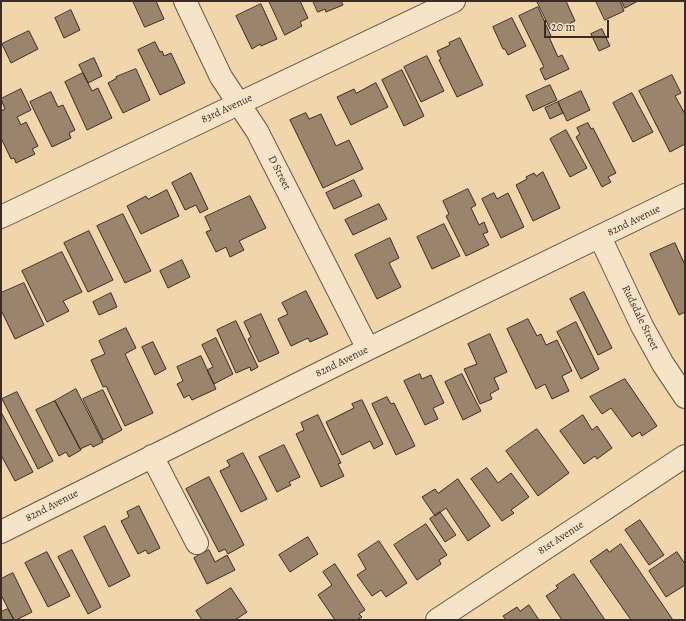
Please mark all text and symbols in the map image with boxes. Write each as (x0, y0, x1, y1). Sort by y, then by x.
scale bar (546, 12, 611, 38)
text: 20 m (551, 19, 575, 35)
street label: 83rd Avenue (199, 91, 255, 127)
street label: D Street (265, 154, 293, 192)
street label: 82nd Avenue (605, 202, 663, 240)
street label: Rudsdale Street (619, 283, 661, 353)
street label: 82nd Avenue (313, 343, 371, 381)
street label: 82nd Avenue (23, 487, 81, 525)
street label: 81st Avenue (536, 518, 586, 558)

